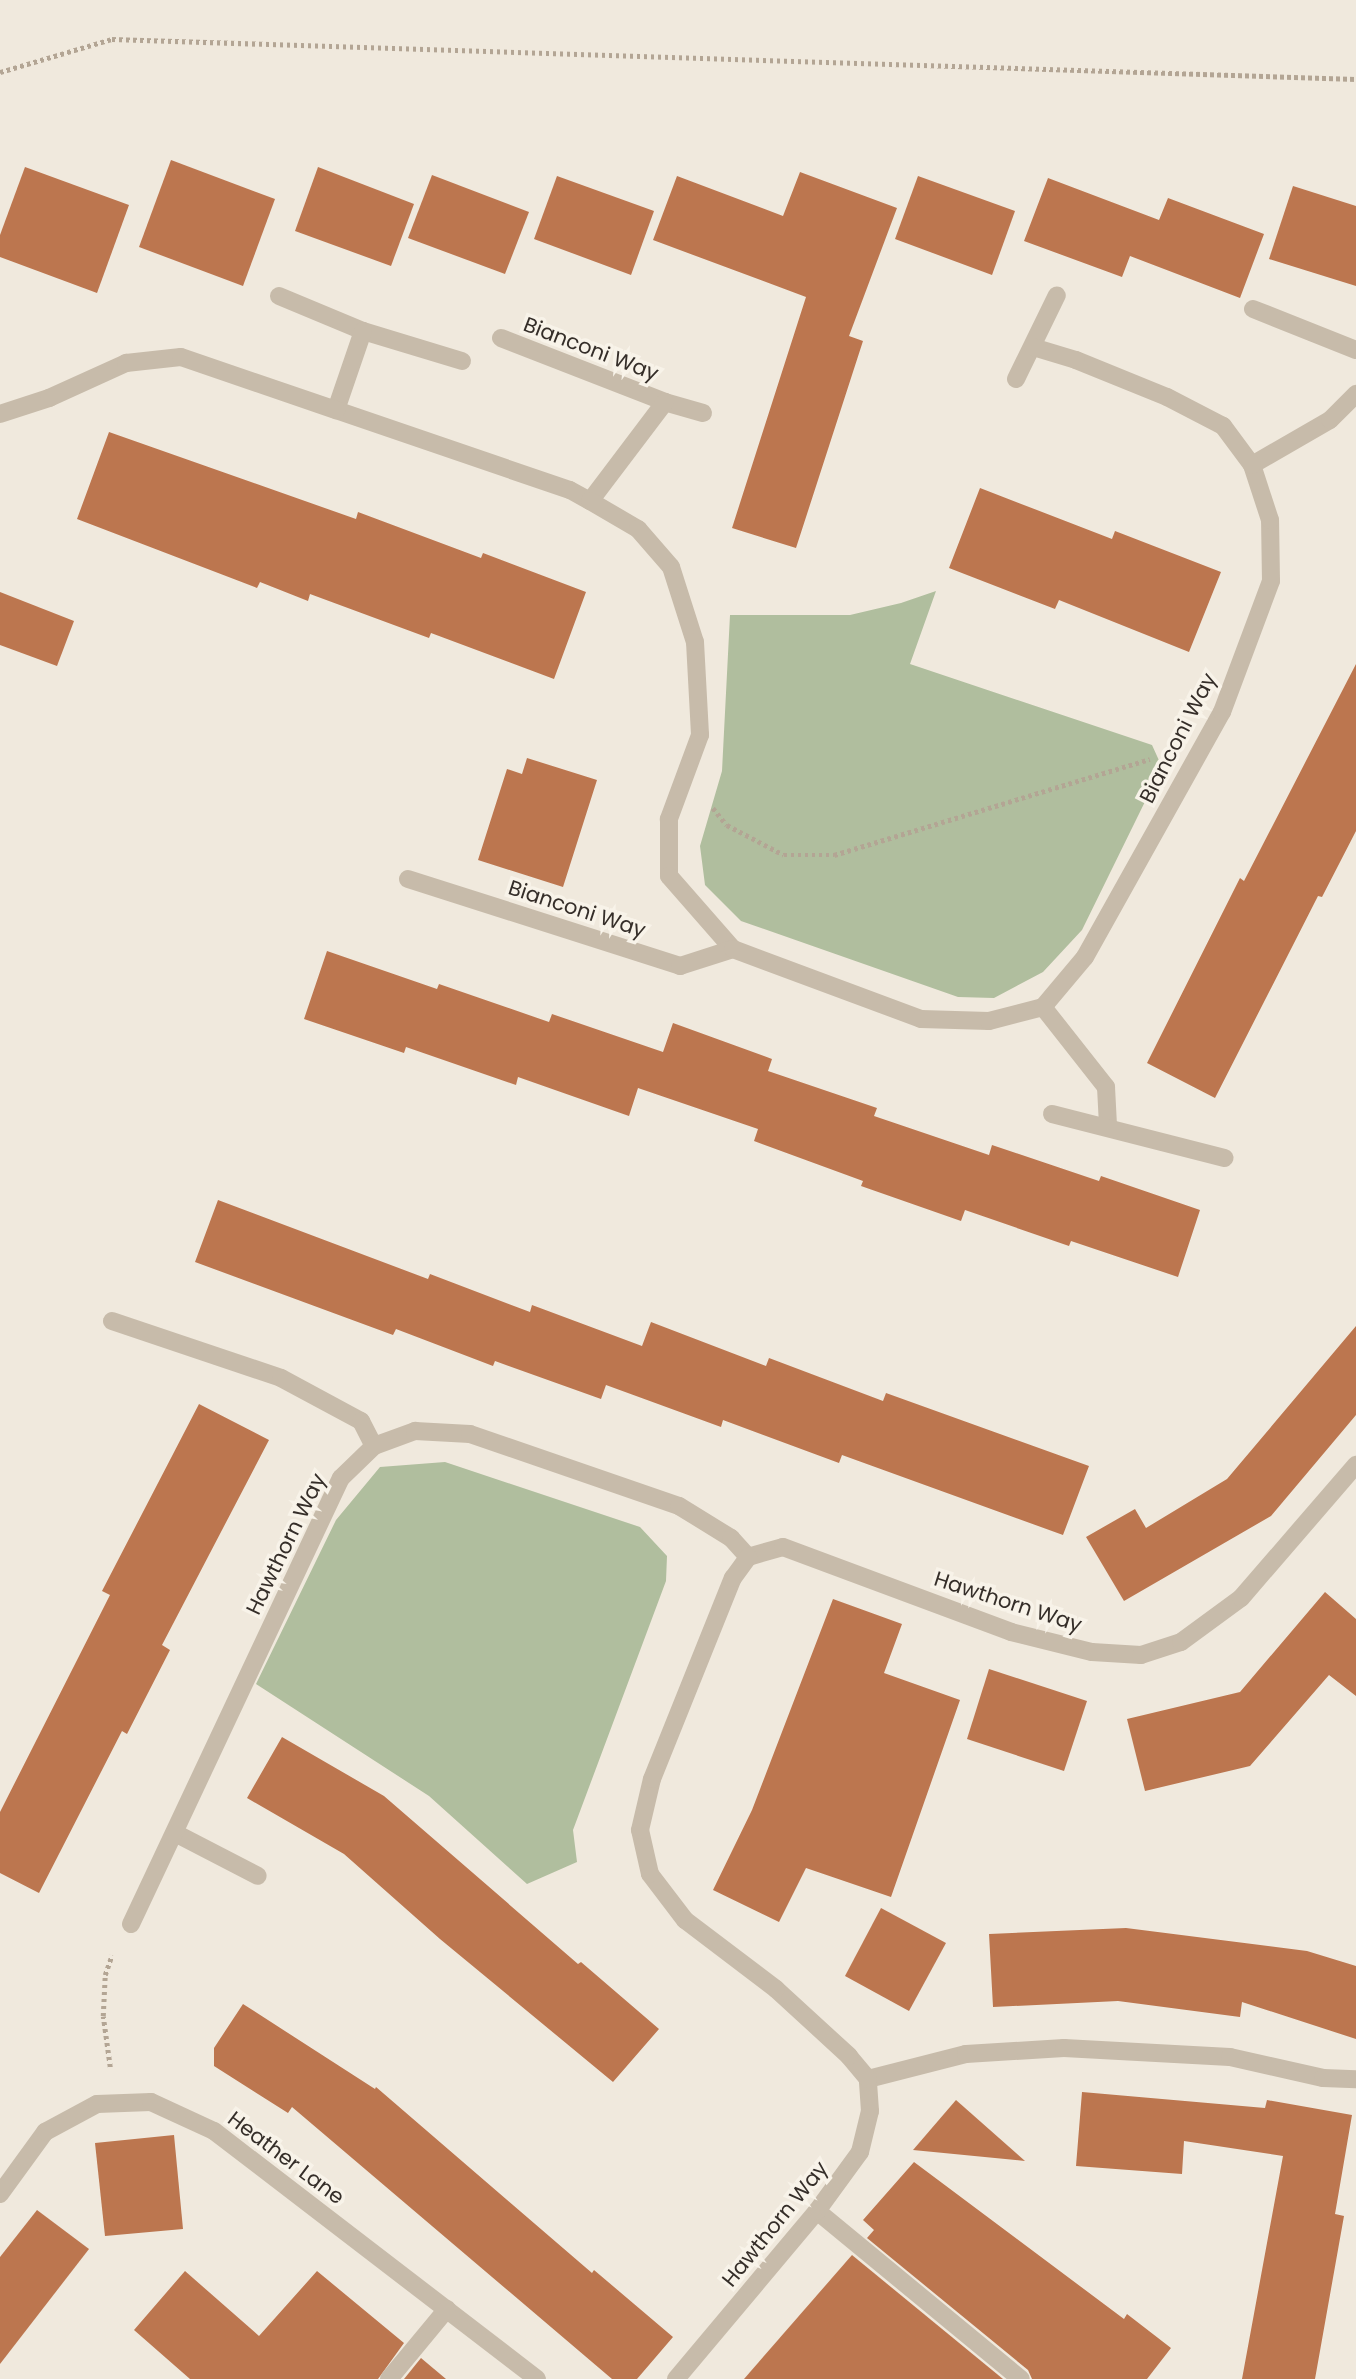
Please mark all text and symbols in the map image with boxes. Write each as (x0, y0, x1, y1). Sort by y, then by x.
street label: Bianconi Way (520, 312, 662, 386)
street label: Bianconi Way (1134, 669, 1222, 807)
street label: Bianconi Way (505, 875, 649, 943)
street label: Hawthorn Way (241, 1469, 331, 1619)
street label: Hawthorn Way (931, 1566, 1085, 1638)
street label: Heather Lane (223, 2106, 349, 2210)
street label: Hawthorn Way (717, 2156, 833, 2292)

